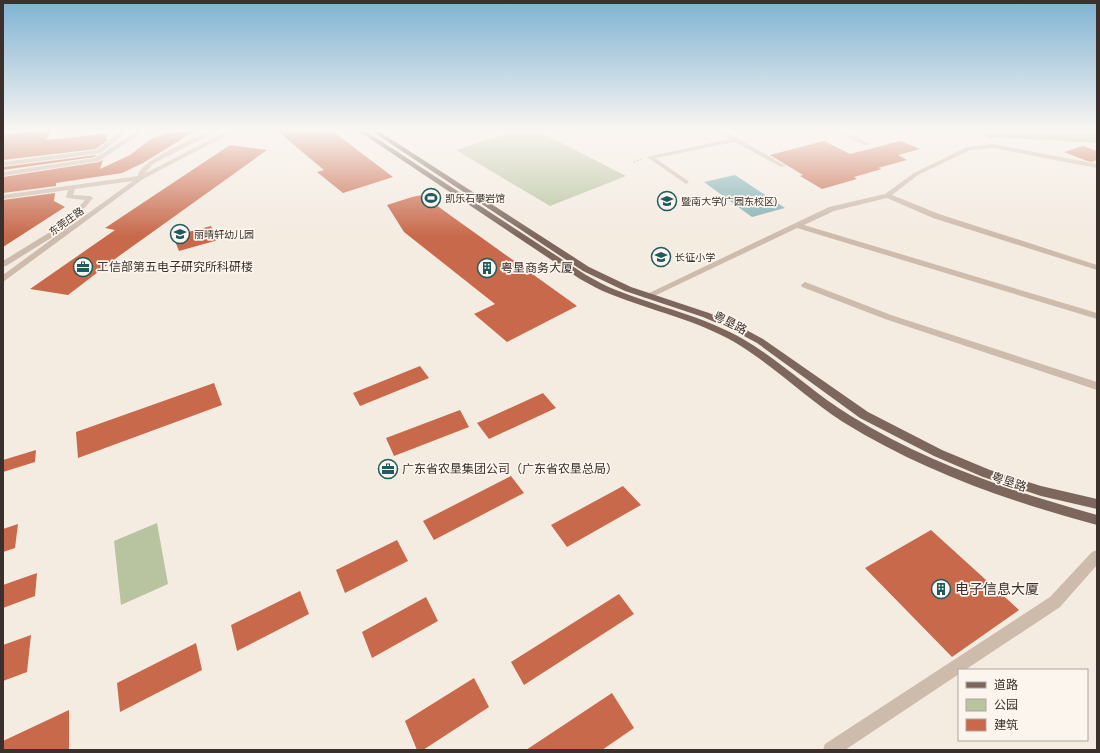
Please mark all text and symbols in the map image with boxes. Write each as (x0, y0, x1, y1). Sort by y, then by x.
sports icon: 凯乐石攀岩馆 (420, 187, 442, 209)
school or university icon: 暨南大学(广园东校区) (656, 190, 678, 212)
place label: 凯乐石攀岩馆 (445, 191, 505, 205)
place label: 暨南大学(广园东校区) (681, 194, 777, 208)
street label: 东莞庄路 (46, 204, 86, 238)
school or university icon: 丽晴轩幼儿园 (169, 223, 191, 245)
place label: 丽晴轩幼儿园 (194, 227, 254, 241)
school or university icon: 长征小学 (650, 246, 672, 268)
place label: 长征小学 (675, 250, 715, 264)
office icon: 工信部第五电子研究所科研楼 (72, 256, 94, 278)
building icon: 粤垦商务大厦 (476, 257, 498, 279)
place label: 工信部第五电子研究所科研楼 (97, 258, 253, 275)
place label: 粤垦商务大厦 (501, 259, 573, 276)
street label: 粤垦路 (710, 307, 750, 338)
office icon: 广东省农垦集团公司（广东省农垦总局） (377, 458, 399, 480)
place label: 广东省农垦集团公司（广东省农垦总局） (402, 460, 618, 477)
street label: 粤垦路 (989, 468, 1029, 495)
building icon: 电子信息大厦 (930, 578, 952, 600)
place label: 电子信息大厦 (955, 579, 1039, 598)
legend (958, 669, 1088, 741)
text: 道路 (994, 676, 1018, 693)
text: 公园 (994, 696, 1018, 713)
text: 建筑 (994, 716, 1018, 733)

